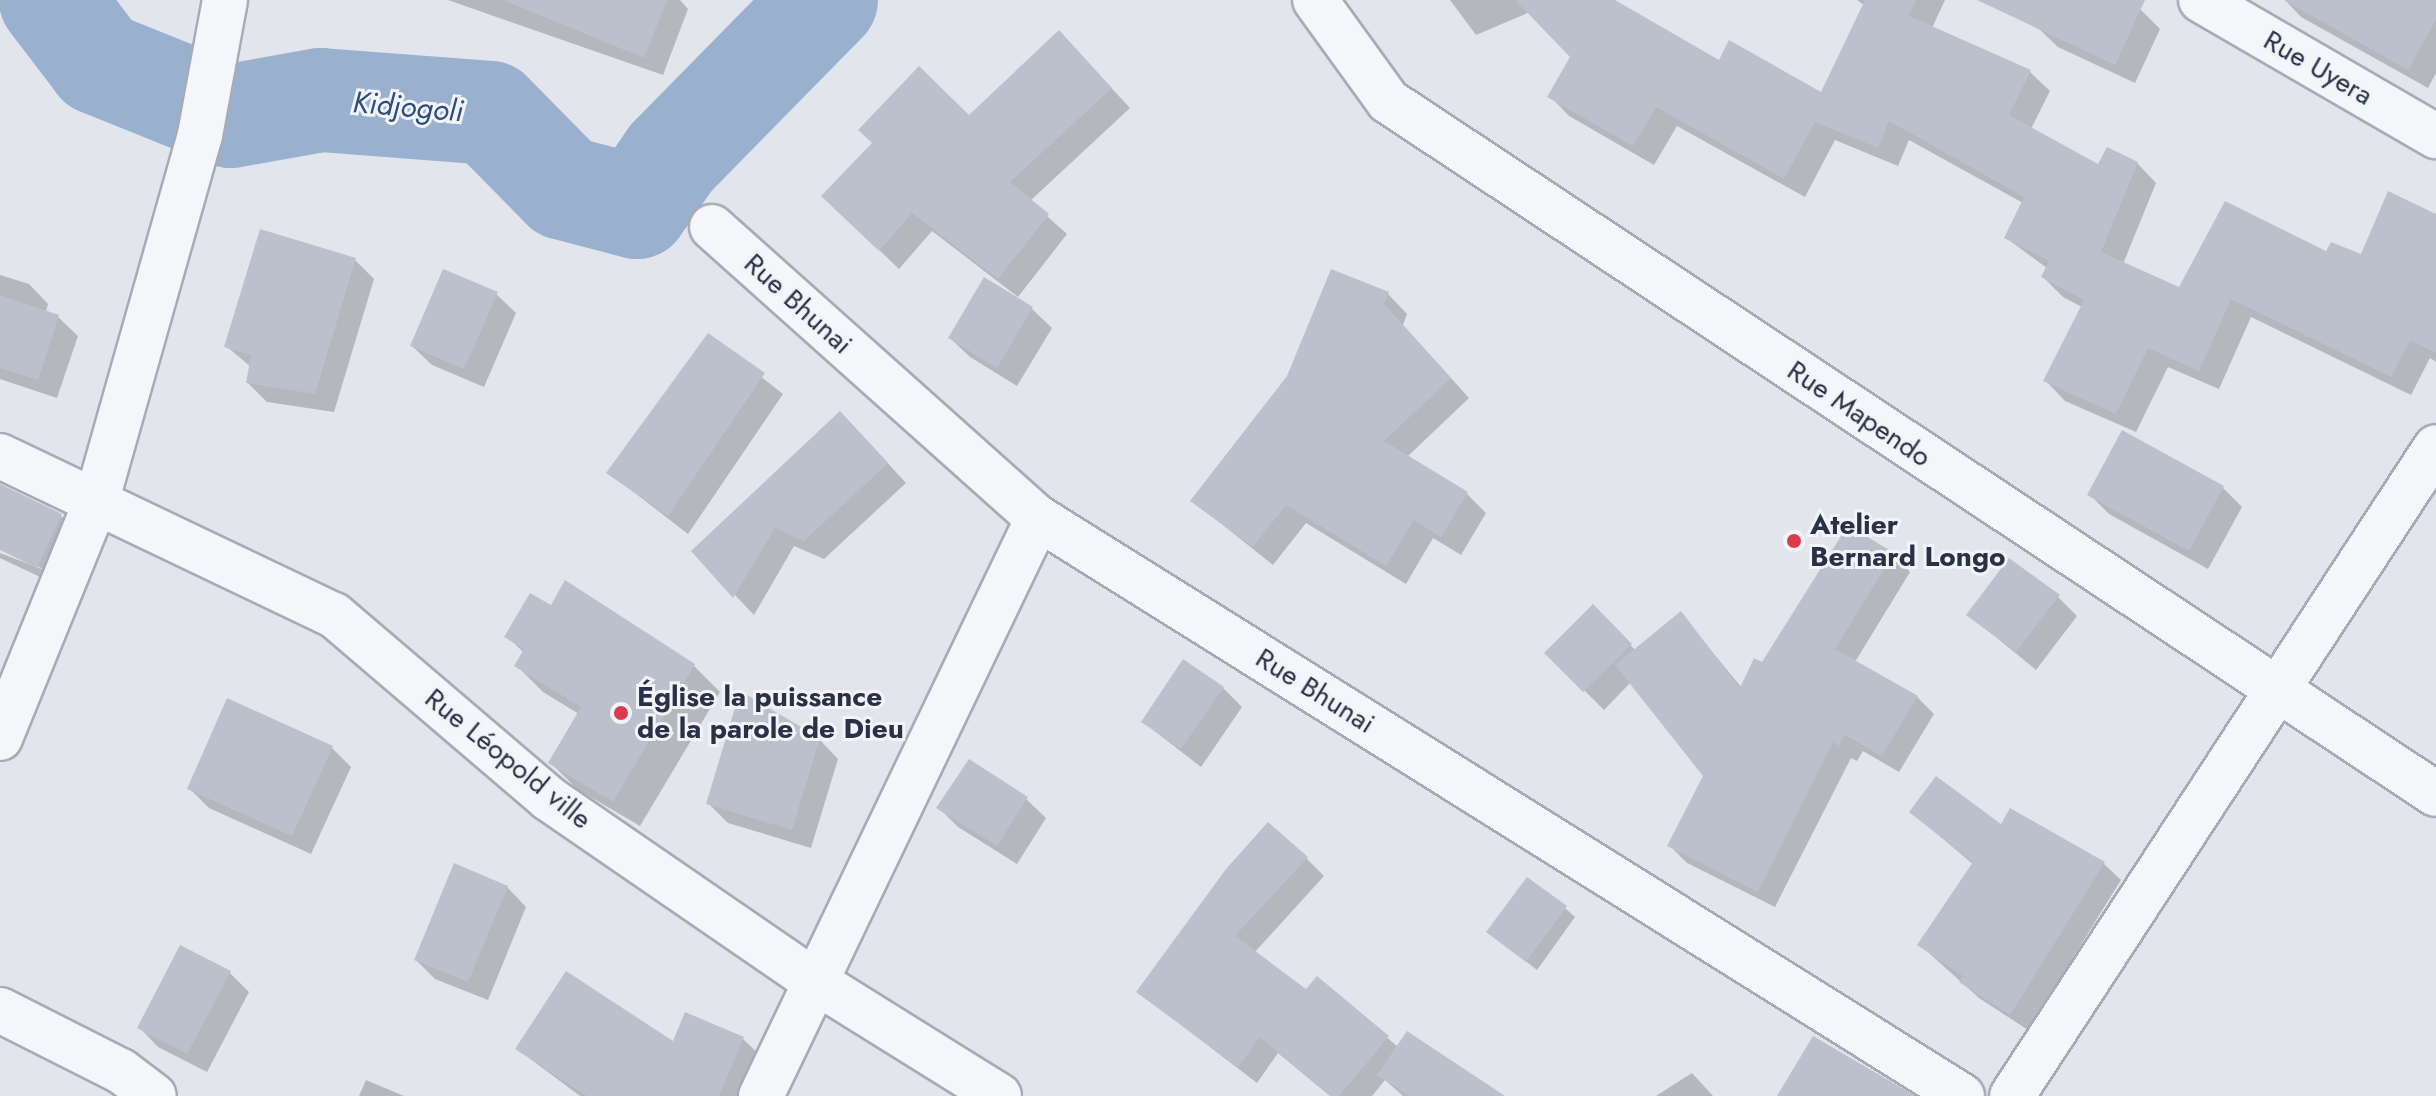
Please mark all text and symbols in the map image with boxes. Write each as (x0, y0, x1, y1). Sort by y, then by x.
street label: Rue Uyera (2258, 23, 2378, 113)
water label: Kidjogoli (351, 84, 465, 130)
street label: Rue Bhunai (737, 247, 859, 361)
street label: Rue Mapendo (1781, 354, 1937, 474)
place label: Atelier Bernard Longo (1810, 508, 2006, 574)
marker: Atelier Bernard Longo (1785, 532, 1803, 550)
street label: Rue Bhunai (1249, 641, 1381, 741)
place label: Église la puissance de la parole de Dieu (637, 680, 904, 746)
street label: Rue Léopold ville (418, 682, 598, 836)
marker: Église la puissance de la parole de Dieu (612, 704, 630, 722)

